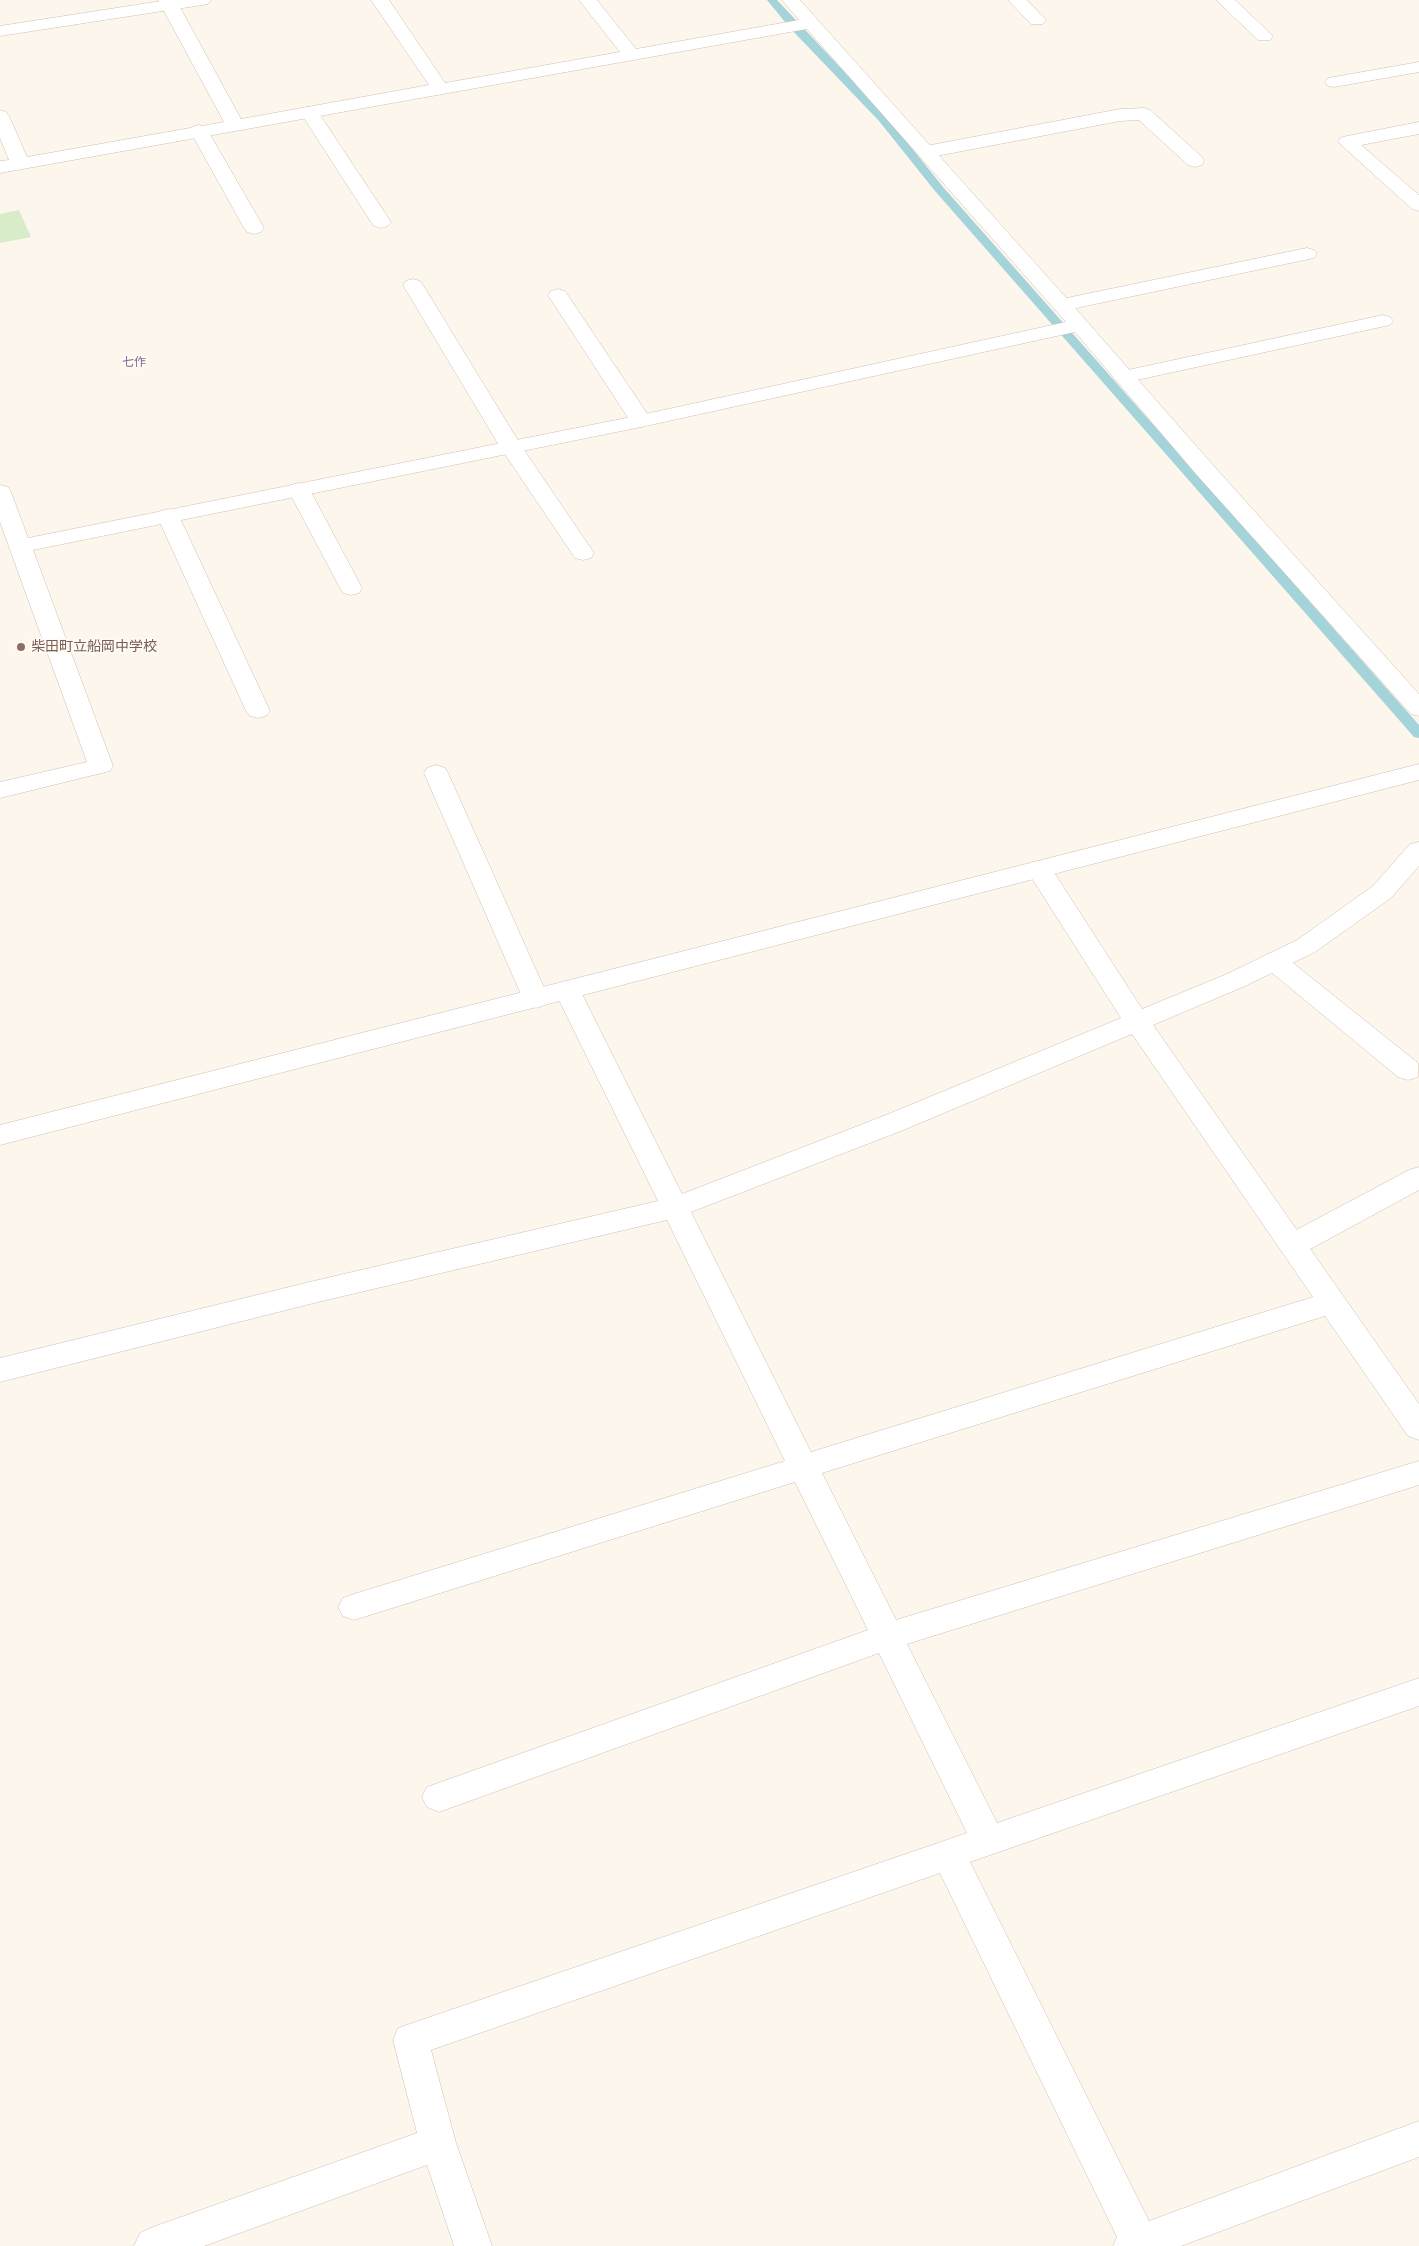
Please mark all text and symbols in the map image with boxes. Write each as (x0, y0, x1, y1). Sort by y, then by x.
district label: 七作 (122, 355, 146, 369)
place label: 柴田町立船岡中学校 (31, 639, 157, 655)
marker: 柴田町立船岡中学校 (15, 641, 27, 653)

